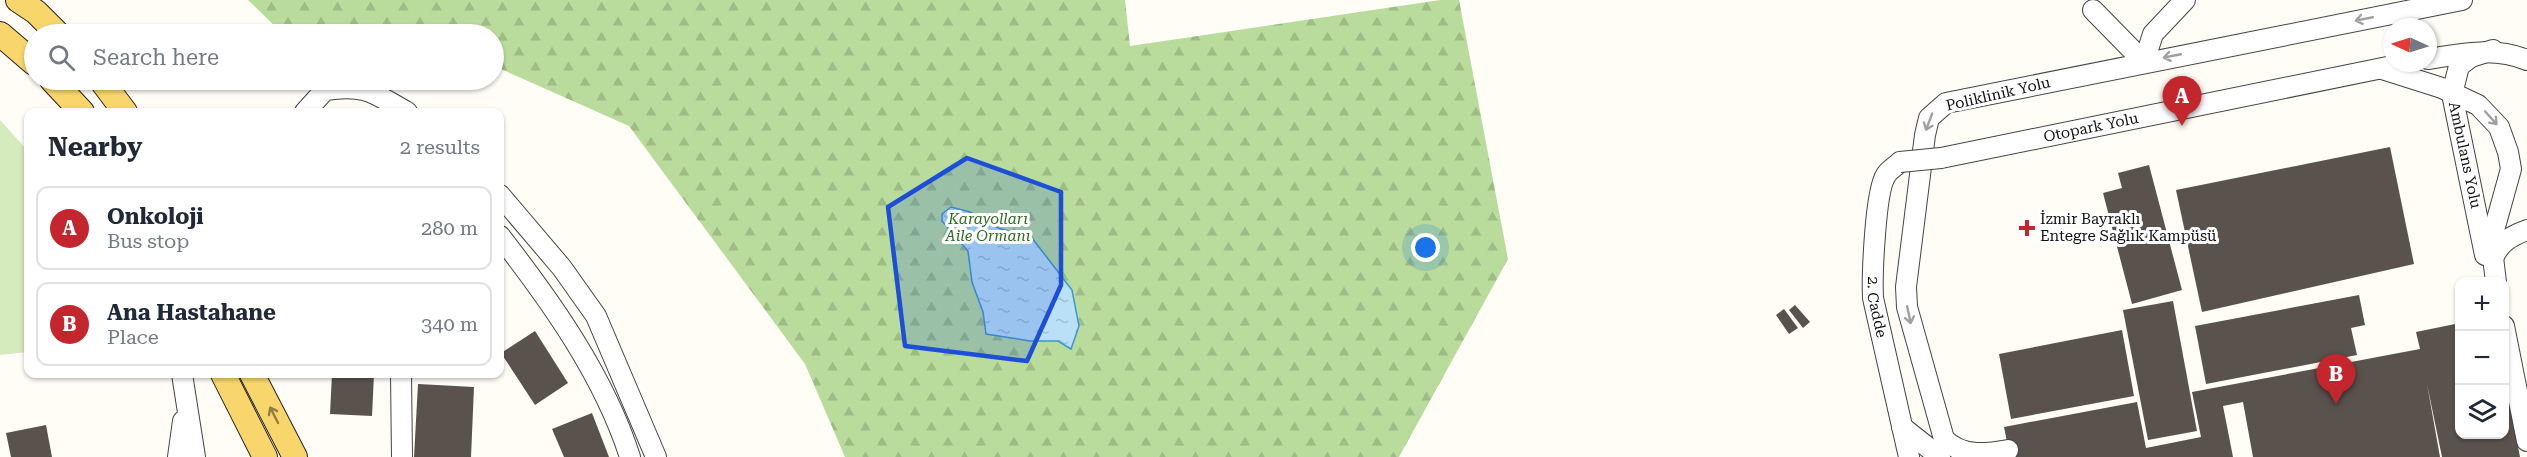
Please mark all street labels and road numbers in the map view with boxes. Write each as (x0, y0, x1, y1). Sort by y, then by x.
street label: Poliklinik Yolu (1944, 73, 2053, 115)
street label: Ambulans Yolu (2445, 100, 2485, 211)
street label: Otopark Yolu (2042, 109, 2141, 146)
street label: 2. Cadde (1864, 276, 1891, 340)

